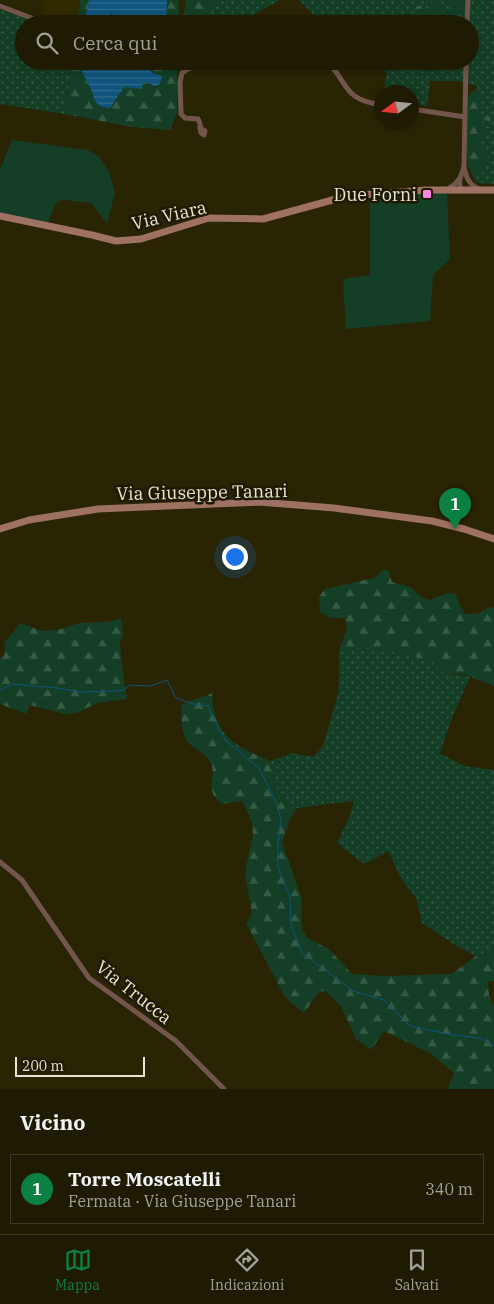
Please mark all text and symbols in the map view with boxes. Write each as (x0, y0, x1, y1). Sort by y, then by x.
search box (15, 15, 479, 70)
icon: search (33, 29, 61, 57)
text: Cerca qui (73, 31, 157, 55)
north arrow (374, 85, 419, 130)
place label: Due Forni (333, 183, 417, 206)
marker: Due Forni (421, 188, 433, 200)
street label: Via Viara (129, 195, 209, 235)
street label: Via Giuseppe Tanari (116, 479, 288, 505)
pin: 1 (439, 488, 471, 529)
your location (222, 544, 248, 570)
street label: Via Trucca (91, 955, 177, 1029)
scale bar (15, 1054, 145, 1077)
text: 200 m (22, 1057, 64, 1075)
text: Vicino (20, 1108, 86, 1136)
text: Torre Moscatelli (68, 1167, 221, 1191)
text: 1 (32, 1179, 42, 1199)
text: 340 m (425, 1179, 473, 1199)
text: Fermata · Via Giuseppe Tanari (68, 1191, 296, 1211)
tab: Mappa (55, 1246, 100, 1294)
tab: Indicazioni (210, 1246, 284, 1294)
tab: Salvati (395, 1246, 439, 1294)

